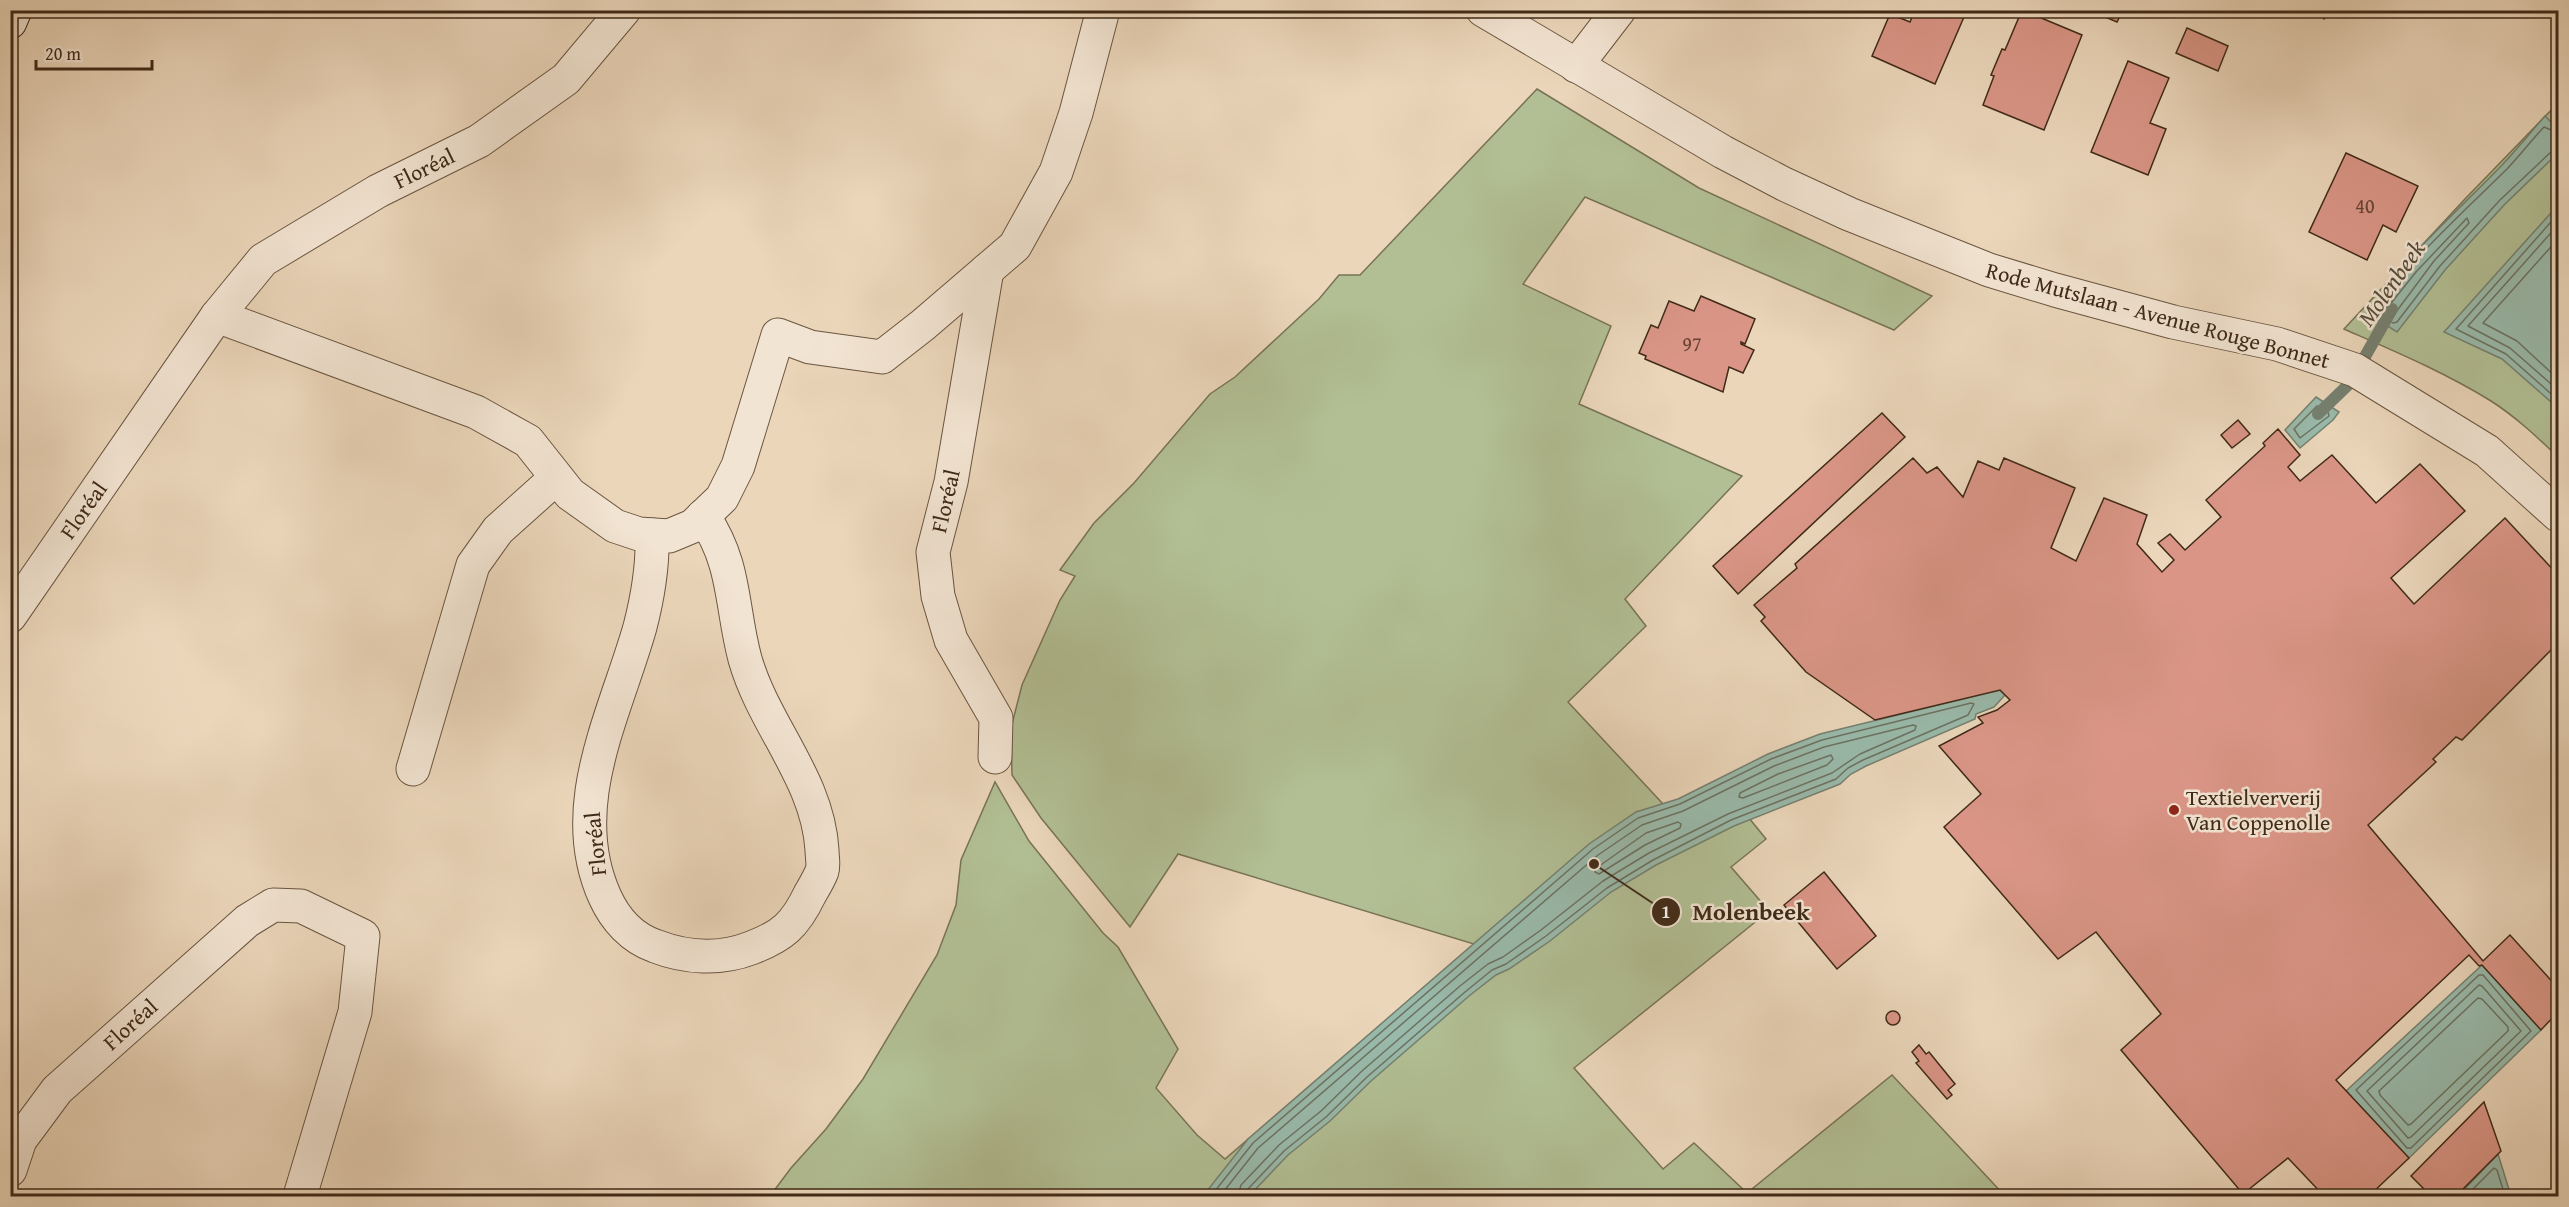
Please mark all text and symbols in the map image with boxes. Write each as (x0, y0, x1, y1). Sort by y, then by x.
scale bar (36, 33, 152, 71)
text: 20 m (45, 40, 81, 67)
street label: Floréal (388, 140, 460, 196)
house number: 40 (2355, 191, 2375, 220)
water label: Molenbeek (2349, 233, 2433, 333)
street label: Rode Mutslaan - Avenue Rouge Bonnet (1983, 254, 2334, 376)
house number: 97 (1682, 329, 1702, 358)
street label: Floréal (922, 466, 968, 536)
street label: Floréal (52, 475, 114, 545)
place label: Textielververij Van Coppenolle (2186, 781, 2330, 838)
marker: Textielververij Van Coppenolle (2167, 803, 2181, 817)
street label: Floréal (576, 810, 614, 878)
callout: Molenbeek (1651, 891, 1822, 933)
text: Molenbeek (1692, 894, 1810, 929)
text: 1 (1661, 898, 1671, 925)
street label: Floréal (95, 991, 165, 1057)

